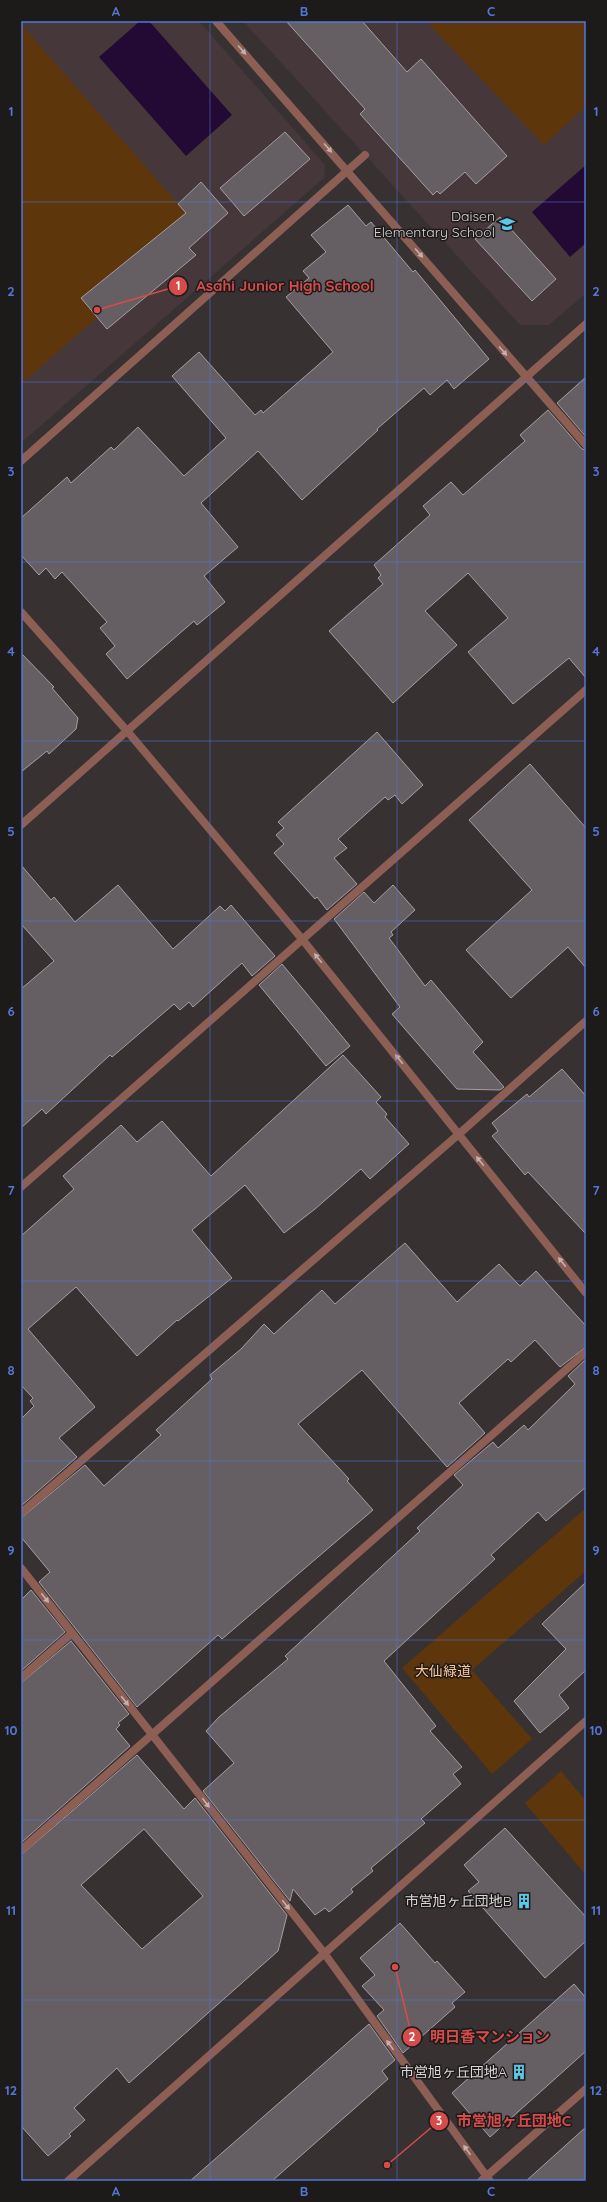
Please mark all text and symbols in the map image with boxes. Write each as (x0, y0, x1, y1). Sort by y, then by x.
text: A (112, 3, 121, 19)
text: B (300, 3, 308, 19)
text: C (487, 3, 495, 19)
one-way arrow (237, 45, 247, 55)
text: 1 (8, 103, 14, 119)
text: 1 (593, 103, 599, 119)
one-way arrow (323, 143, 332, 152)
place label: Daisen Elementary School (374, 207, 495, 241)
school or university icon: Daisen Elementary School (498, 215, 516, 233)
one-way arrow (414, 247, 423, 258)
callout: Asahi Junior High School (168, 272, 382, 299)
text: Asahi Junior High School (196, 276, 374, 295)
text: 1 (176, 278, 180, 293)
text: 2 (7, 283, 15, 299)
text: 2 (592, 283, 600, 299)
one-way arrow (499, 346, 508, 357)
text: 3 (8, 463, 15, 479)
text: 3 (593, 463, 600, 479)
text: 4 (7, 643, 15, 659)
text: 4 (592, 643, 600, 659)
text: 5 (7, 823, 15, 839)
text: 5 (592, 823, 600, 839)
one-way arrow (313, 953, 322, 963)
text: 6 (7, 1003, 15, 1019)
text: 6 (592, 1003, 600, 1019)
one-way arrow (395, 1054, 403, 1065)
one-way arrow (476, 1155, 485, 1166)
text: 7 (7, 1182, 15, 1198)
text: 7 (592, 1182, 600, 1198)
one-way arrow (557, 1257, 566, 1268)
text: 8 (7, 1362, 15, 1378)
text: 8 (592, 1362, 600, 1378)
text: 9 (7, 1542, 15, 1558)
text: 9 (592, 1542, 600, 1558)
one-way arrow (41, 1593, 49, 1604)
park label: 大仙緑道 (415, 1662, 471, 1680)
one-way arrow (121, 1695, 130, 1706)
text: 10 (4, 1722, 18, 1738)
text: 10 (589, 1722, 603, 1738)
one-way arrow (201, 1797, 210, 1808)
place label: 市営旭ヶ丘団地B (405, 1892, 512, 1910)
building icon: 市営旭ヶ丘団地B (515, 1892, 533, 1910)
one-way arrow (281, 1900, 290, 1911)
text: 11 (6, 1902, 16, 1918)
text: 11 (591, 1902, 601, 1918)
callout: 明日香マンション (402, 2023, 558, 2050)
text: 明日香マンション (430, 2027, 550, 2046)
text: 2 (409, 2029, 416, 2044)
one-way arrow (386, 2039, 394, 2050)
place label: 市営旭ヶ丘団地A (400, 2063, 507, 2081)
building icon: 市営旭ヶ丘団地A (510, 2063, 528, 2081)
text: 12 (5, 2082, 17, 2098)
text: 12 (590, 2082, 602, 2098)
callout: 市営旭ヶ丘団地C (429, 2108, 579, 2135)
text: 市営旭ヶ丘団地C (457, 2111, 572, 2130)
text: 3 (436, 2113, 442, 2128)
one-way arrow (462, 2144, 471, 2155)
text: A (112, 2183, 121, 2199)
text: B (300, 2183, 308, 2199)
text: C (487, 2183, 495, 2199)

